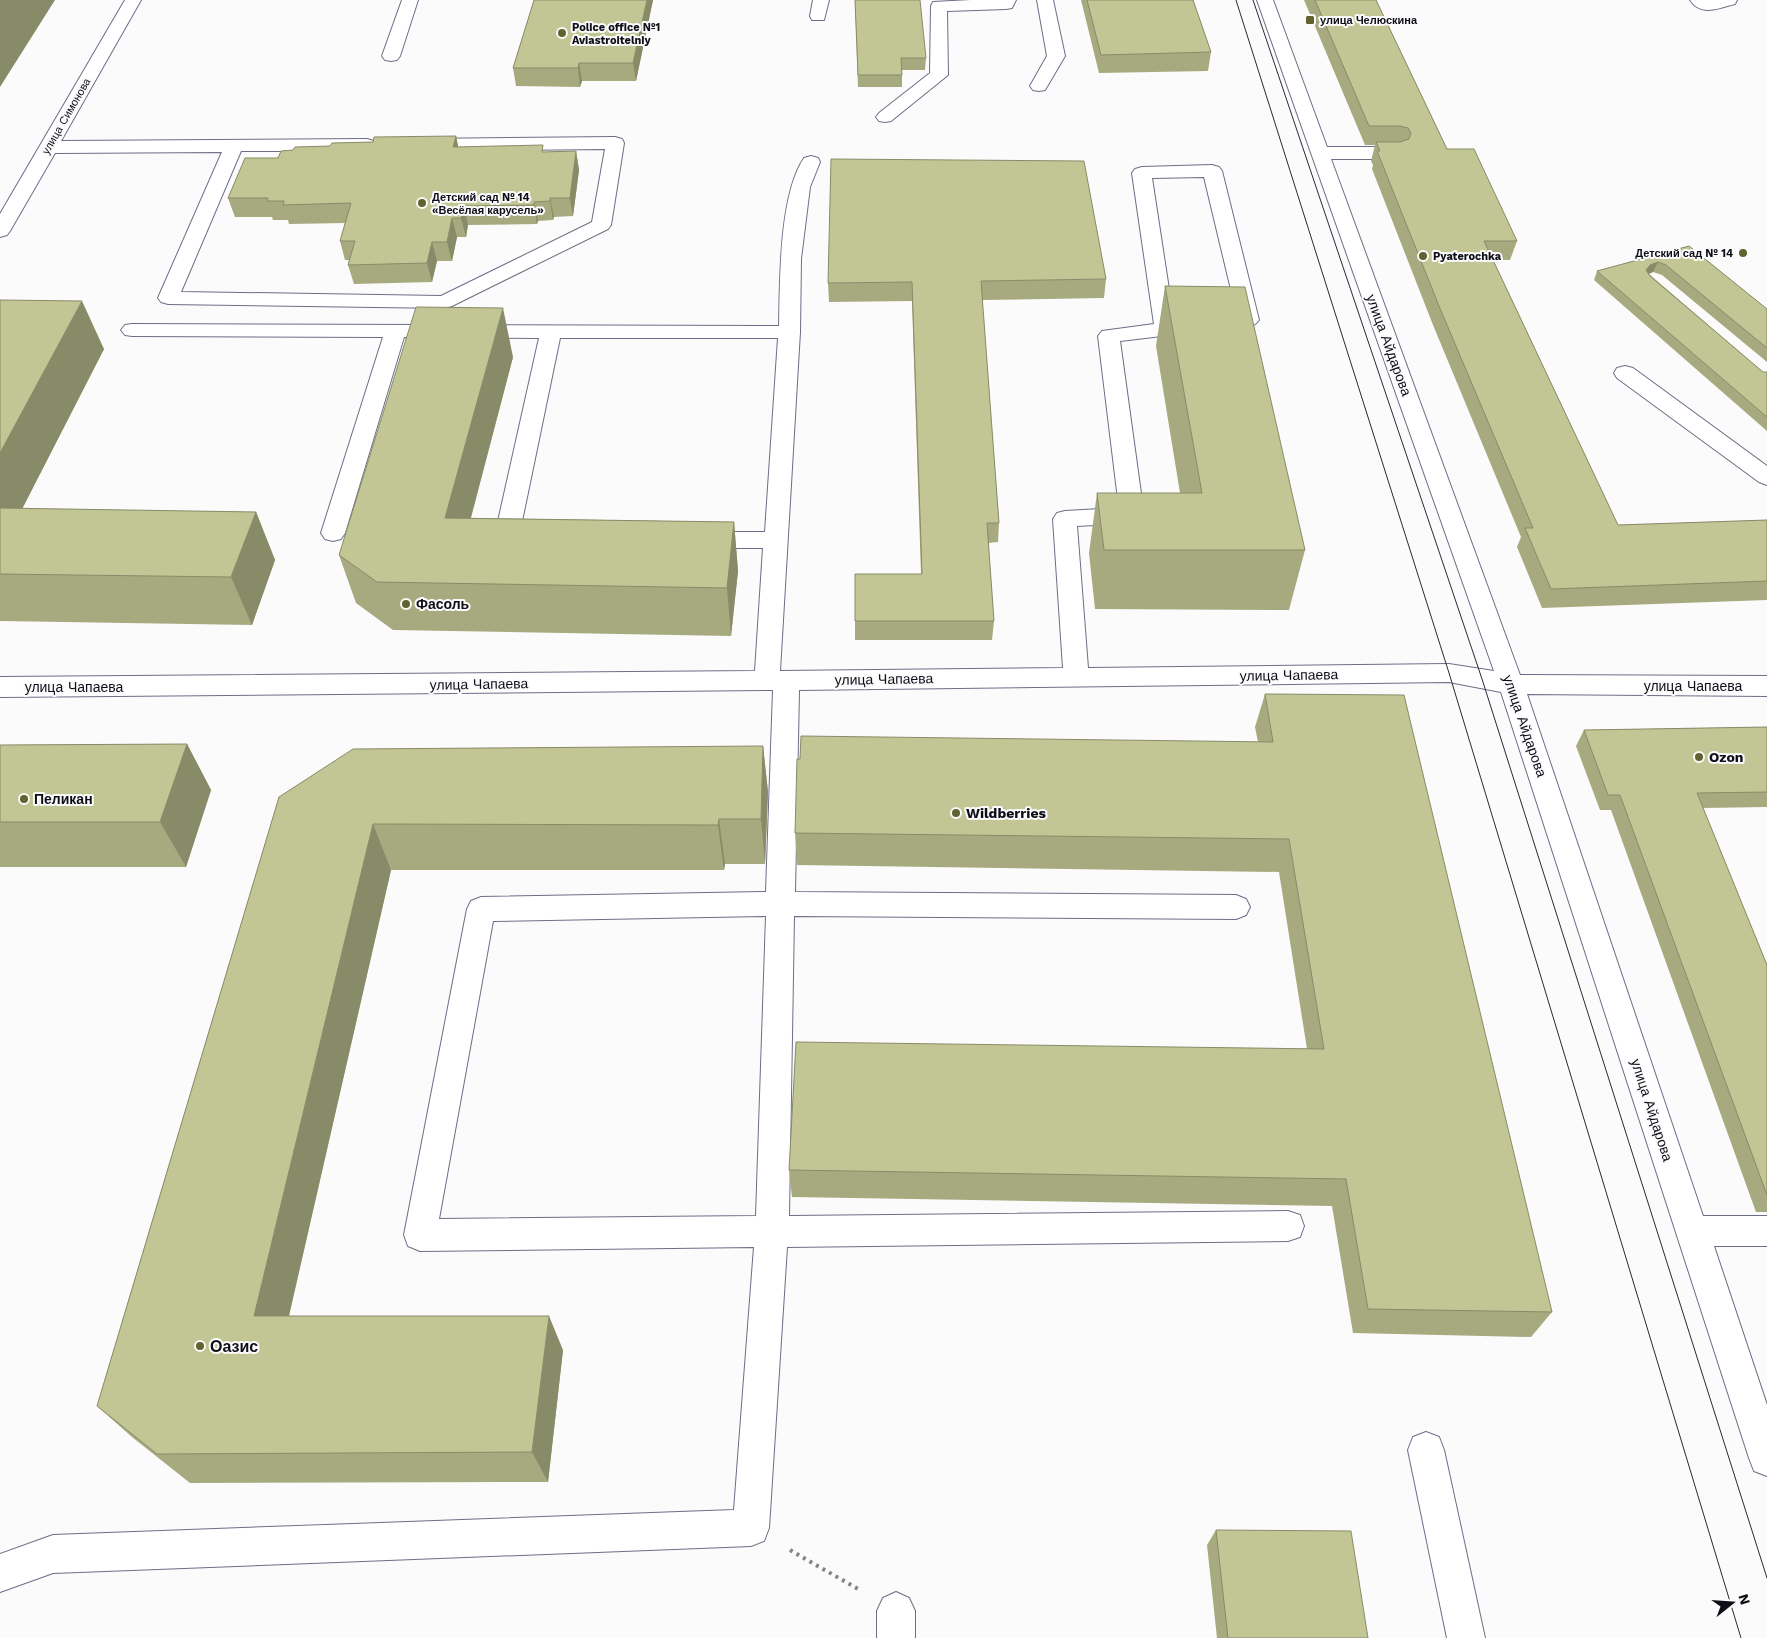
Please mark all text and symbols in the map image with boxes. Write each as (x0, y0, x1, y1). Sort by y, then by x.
marker: улица Челюскина (1304, 14, 1316, 26)
place label: улица Челюскина (1320, 14, 1418, 27)
place label: Police office №1 Aviastroitelniy (572, 21, 660, 47)
marker: Police office №1 Aviastroitelniy (556, 27, 568, 39)
street label: улица Симонова (39, 75, 94, 157)
place label: Детский сад № 14 «Весёлая карусель» (432, 191, 544, 217)
marker: Детский сад № 14 «Весёлая карусель» (416, 197, 428, 209)
place label: Детский сад № 14 (1635, 247, 1733, 260)
marker: Детский сад № 14 (1737, 247, 1749, 259)
marker: Pyaterochka (1417, 250, 1429, 262)
place label: Pyaterochka (1433, 250, 1502, 263)
street label: улица Айдарова (1363, 292, 1415, 398)
place label: Фасоль (416, 596, 470, 612)
marker: Фасоль (400, 598, 412, 610)
street label: улица Чапаева (1240, 666, 1339, 684)
street label: улица Чапаева (835, 670, 934, 688)
street label: улица Айдарова (1500, 673, 1550, 779)
street label: улица Чапаева (430, 675, 529, 693)
street label: улица Чапаева (1644, 678, 1743, 694)
street label: улица Чапаева (25, 679, 124, 695)
place label: Ozon (1709, 749, 1744, 765)
marker: Ozon (1693, 751, 1705, 763)
place label: Пеликан (34, 791, 93, 807)
marker: Пеликан (18, 793, 30, 805)
place label: Wildberries (966, 805, 1046, 821)
marker: Wildberries (950, 807, 962, 819)
street label: улица Айдарова (1628, 1057, 1676, 1164)
place label: Оазис (210, 1337, 258, 1356)
marker: Оазис (194, 1340, 206, 1352)
north arrow (1707, 1578, 1757, 1628)
text: N (1735, 1592, 1754, 1606)

